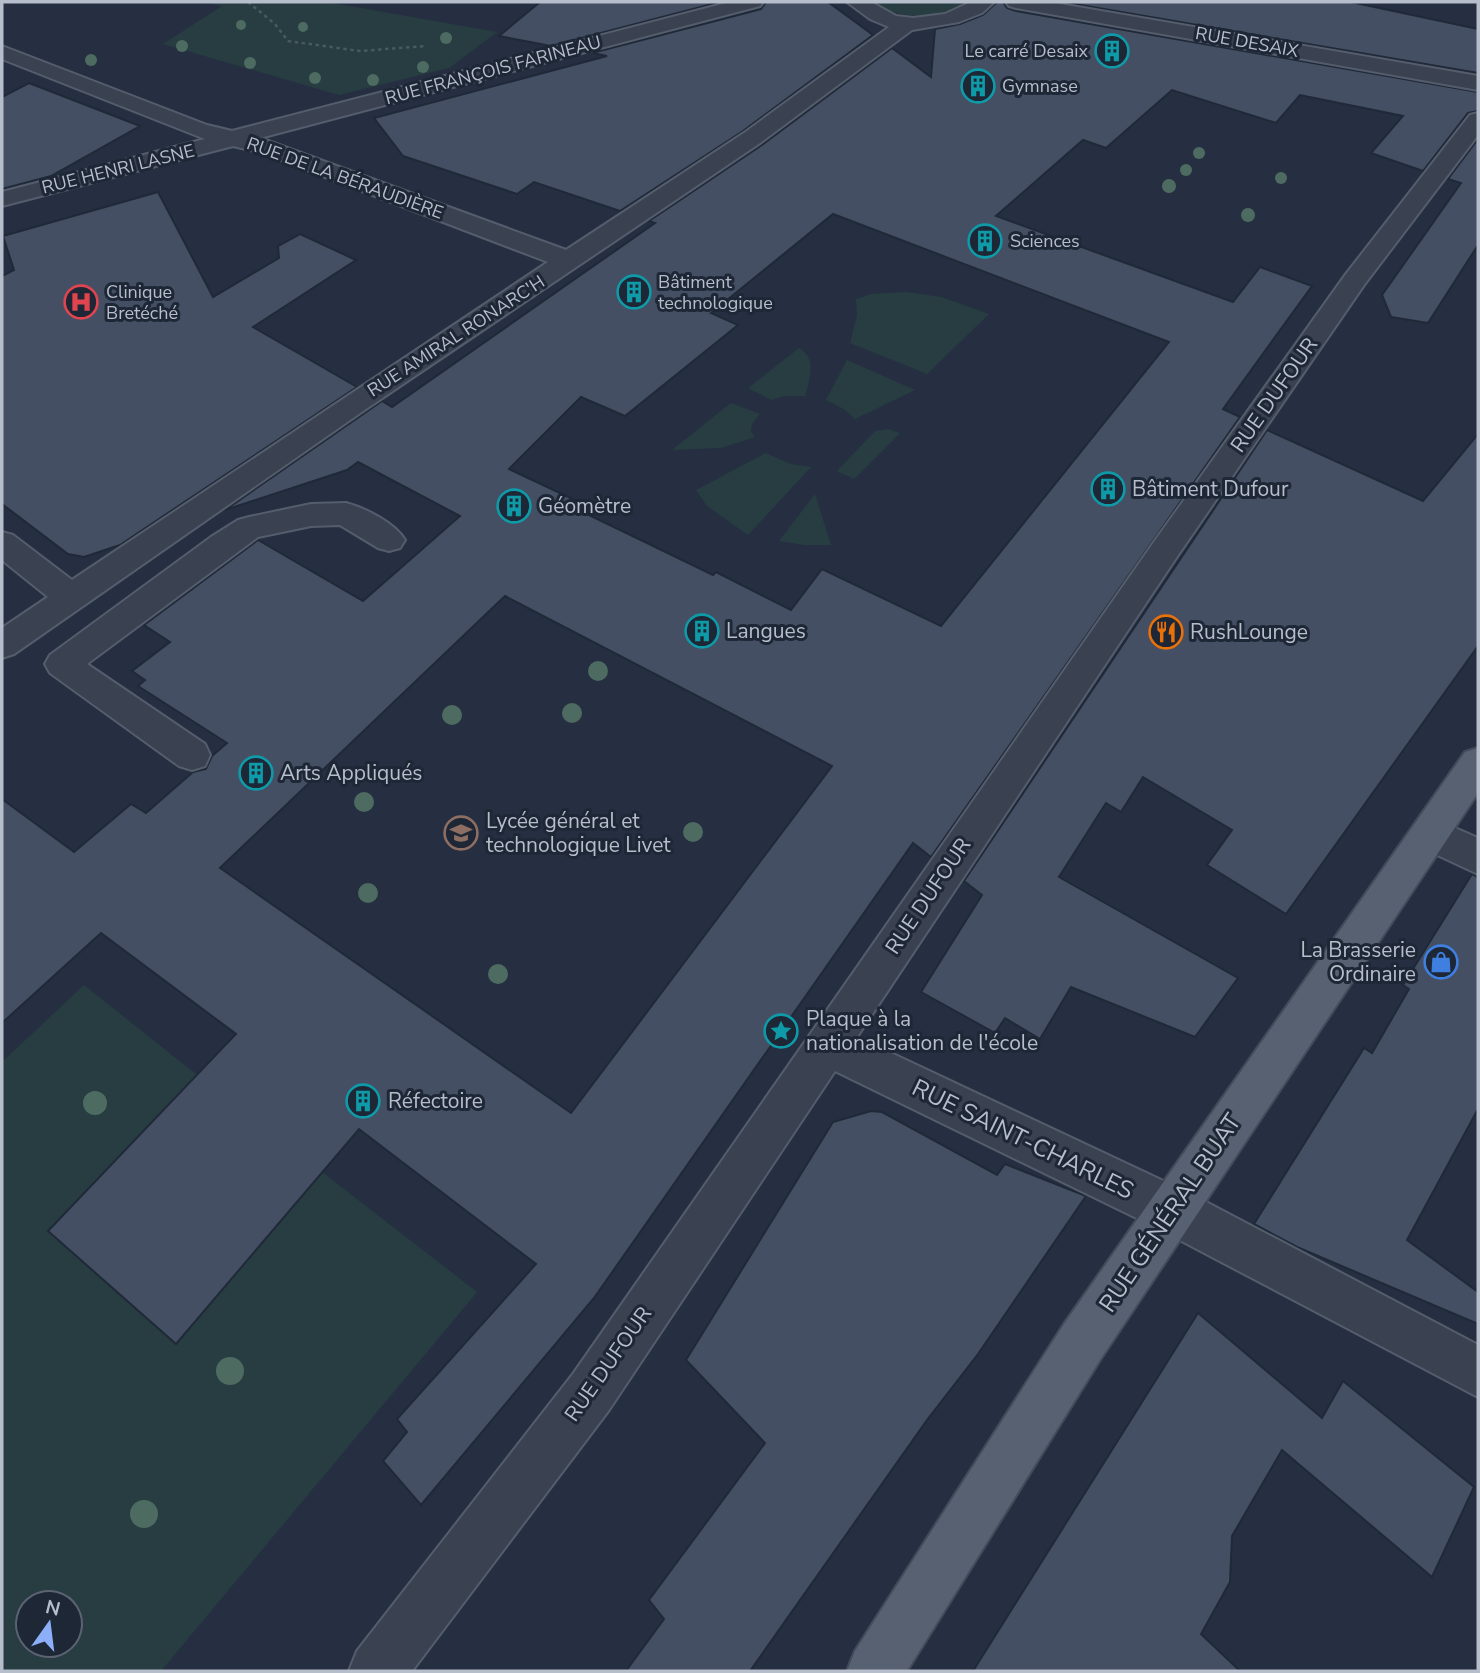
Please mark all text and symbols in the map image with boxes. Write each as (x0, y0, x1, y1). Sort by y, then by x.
street label: RUE DESAIX (1194, 21, 1301, 63)
street label: RUE FRANÇOIS FARINEAU (382, 30, 604, 110)
building icon: Le carré Desaix (1093, 32, 1131, 70)
place label: Le carré Desaix (965, 39, 1089, 63)
building icon: Gymnase (959, 67, 997, 105)
place label: Gymnase (1002, 74, 1078, 98)
street label: RUE DE LA BÉRAUDIÈRE (243, 131, 447, 225)
street label: RUE HENRI LASNE (39, 138, 197, 200)
building icon: Sciences (966, 222, 1004, 260)
place label: Sciences (1010, 229, 1080, 253)
street label: RUE AMIRAL RONARC'H (363, 270, 549, 402)
place label: Bâtiment technologique (658, 270, 773, 315)
building icon: Bâtiment technologique (615, 273, 653, 311)
place label: Clinique Bretéché (106, 280, 178, 325)
hospital icon: Clinique Bretéché (62, 283, 100, 321)
street label: RUE DUFOUR (1224, 332, 1324, 458)
building icon: Bâtiment Dufour (1089, 470, 1127, 508)
place label: Bâtiment Dufour (1132, 475, 1289, 503)
building icon: Géomètre (495, 487, 533, 525)
place label: Géomètre (538, 492, 631, 520)
building icon: Langues (683, 612, 721, 650)
restaurant icon: RushLounge (1147, 613, 1185, 651)
place label: Langues (726, 617, 806, 645)
place label: RushLounge (1190, 618, 1308, 646)
building icon: Arts Appliqués (237, 754, 275, 792)
place label: Arts Appliqués (280, 759, 422, 787)
place label: Lycée général et technologique Livet (486, 807, 671, 859)
school or university icon: Lycée général et technologique Livet (442, 814, 480, 852)
street label: RUE DUFOUR (879, 832, 977, 960)
place label: La Brasserie Ordinaire (1300, 936, 1416, 988)
shop icon: La Brasserie Ordinaire (1422, 943, 1460, 981)
place label: Plaque à la nationalisation de l'école (806, 1005, 1038, 1057)
place icon: Plaque à la nationalisation de l'école (762, 1012, 800, 1050)
street label: RUE SAINT-CHARLES (907, 1071, 1139, 1207)
building icon: Réfectoire (344, 1082, 382, 1120)
place label: Réfectoire (388, 1087, 483, 1115)
street label: RUE GÉNÉRAL BUAT (1092, 1107, 1249, 1319)
street label: RUE DUFOUR (558, 1301, 658, 1427)
north arrow (14, 1589, 84, 1659)
text: N (43, 1594, 63, 1623)

